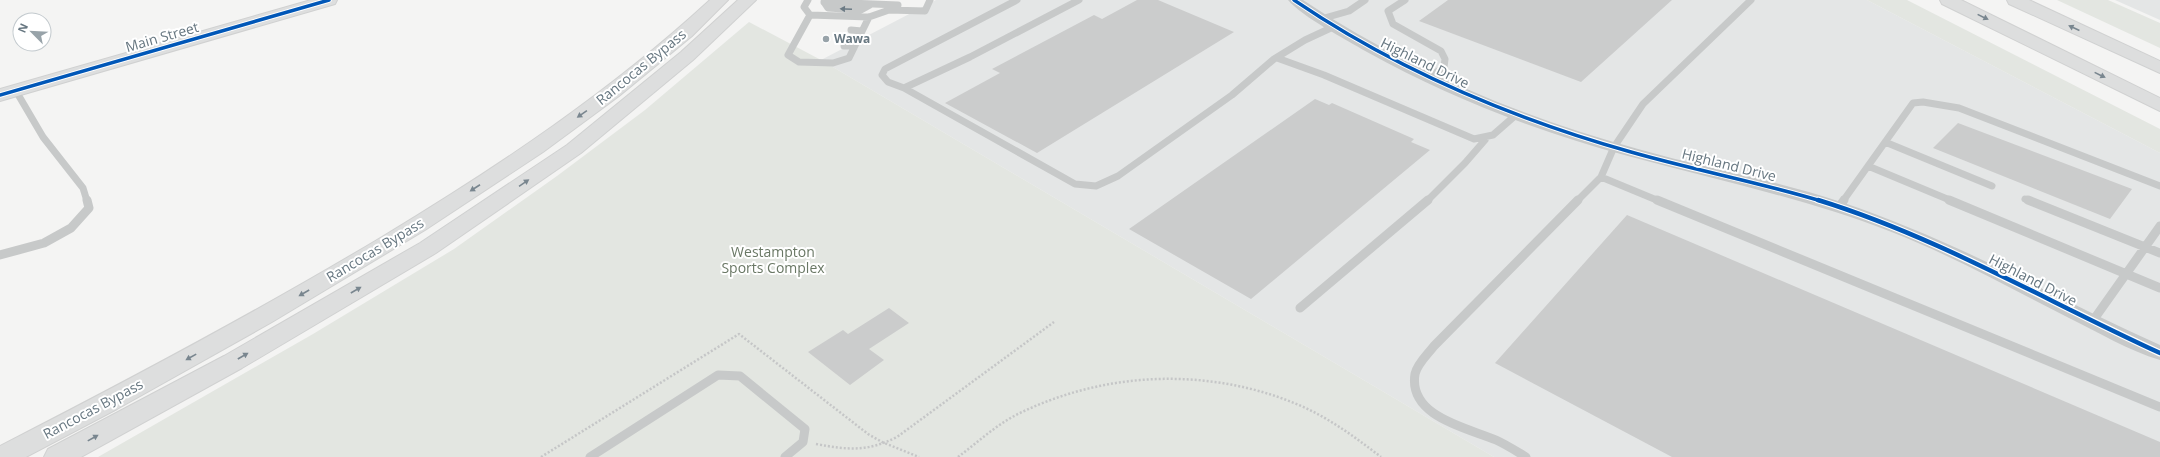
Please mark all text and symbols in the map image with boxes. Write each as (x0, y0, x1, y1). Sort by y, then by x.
one-way arrow (839, 6, 852, 12)
north arrow (12, 12, 52, 52)
one-way arrow (1978, 14, 1989, 20)
street label: Main Street (123, 17, 201, 56)
text: N (14, 21, 31, 35)
street label: Rancocas Bypass (592, 24, 690, 109)
one-way arrow (2068, 25, 2080, 31)
place label: Wawa (834, 30, 870, 47)
street label: Highland Drive (1378, 33, 1473, 92)
marker: Wawa (821, 34, 831, 44)
one-way arrow (2094, 72, 2105, 78)
one-way arrow (576, 110, 587, 118)
street label: Highland Drive (1680, 144, 1778, 185)
one-way arrow (519, 179, 530, 187)
one-way arrow (470, 184, 480, 192)
street label: Rancocas Bypass (322, 213, 427, 286)
park label: Westampton Sports Complex (721, 242, 825, 277)
street label: Highland Drive (1986, 249, 2081, 310)
one-way arrow (350, 287, 362, 294)
one-way arrow (299, 289, 310, 296)
one-way arrow (237, 352, 249, 359)
one-way arrow (186, 354, 197, 360)
street label: Rancocas Bypass (39, 374, 146, 443)
one-way arrow (87, 435, 98, 442)

